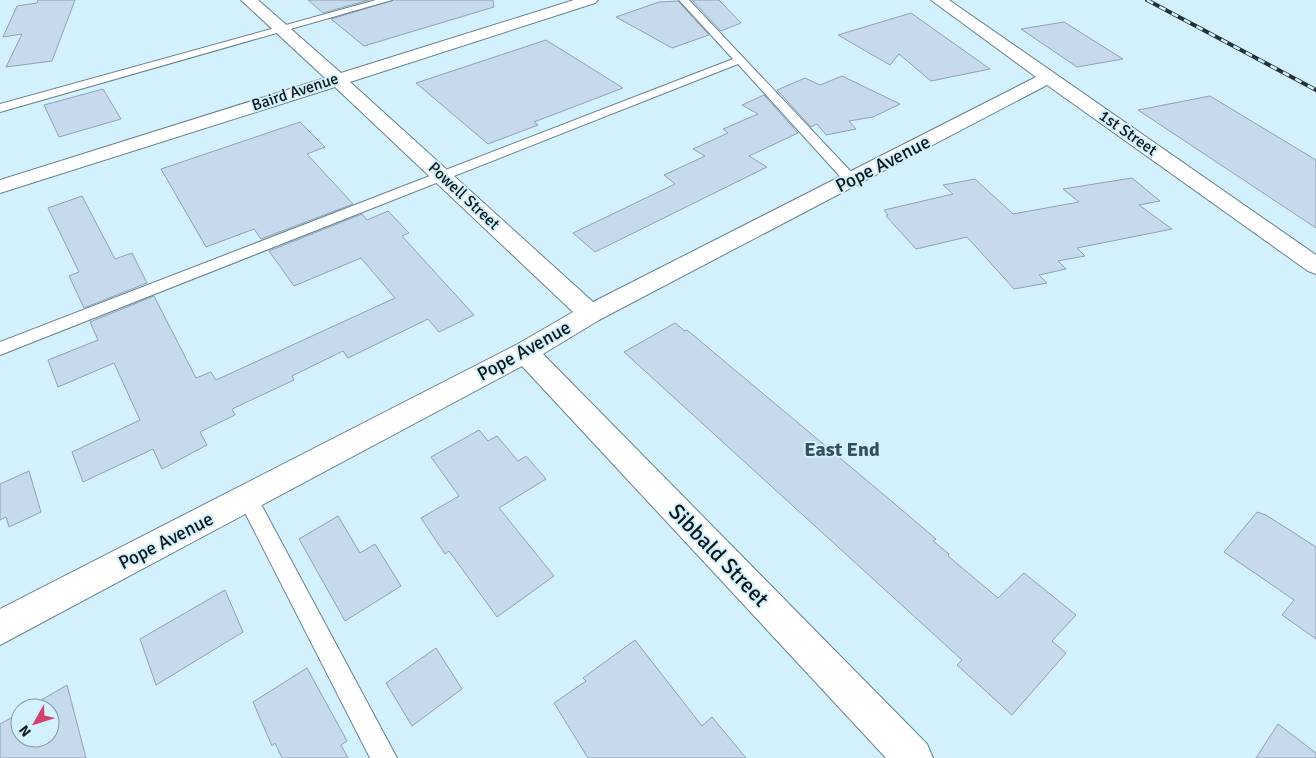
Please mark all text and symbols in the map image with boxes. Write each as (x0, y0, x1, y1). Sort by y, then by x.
street label: Baird Avenue (249, 69, 341, 115)
street label: 1st Street (1095, 106, 1161, 160)
street label: Pope Avenue (832, 130, 934, 198)
street label: Powell Street (424, 158, 504, 234)
street label: Pope Avenue (473, 315, 575, 387)
district label: East End (804, 437, 880, 462)
street label: Sibbald Street (663, 498, 775, 612)
street label: Pope Avenue (115, 507, 217, 575)
north arrow (10, 698, 60, 748)
text: N (16, 722, 35, 740)

